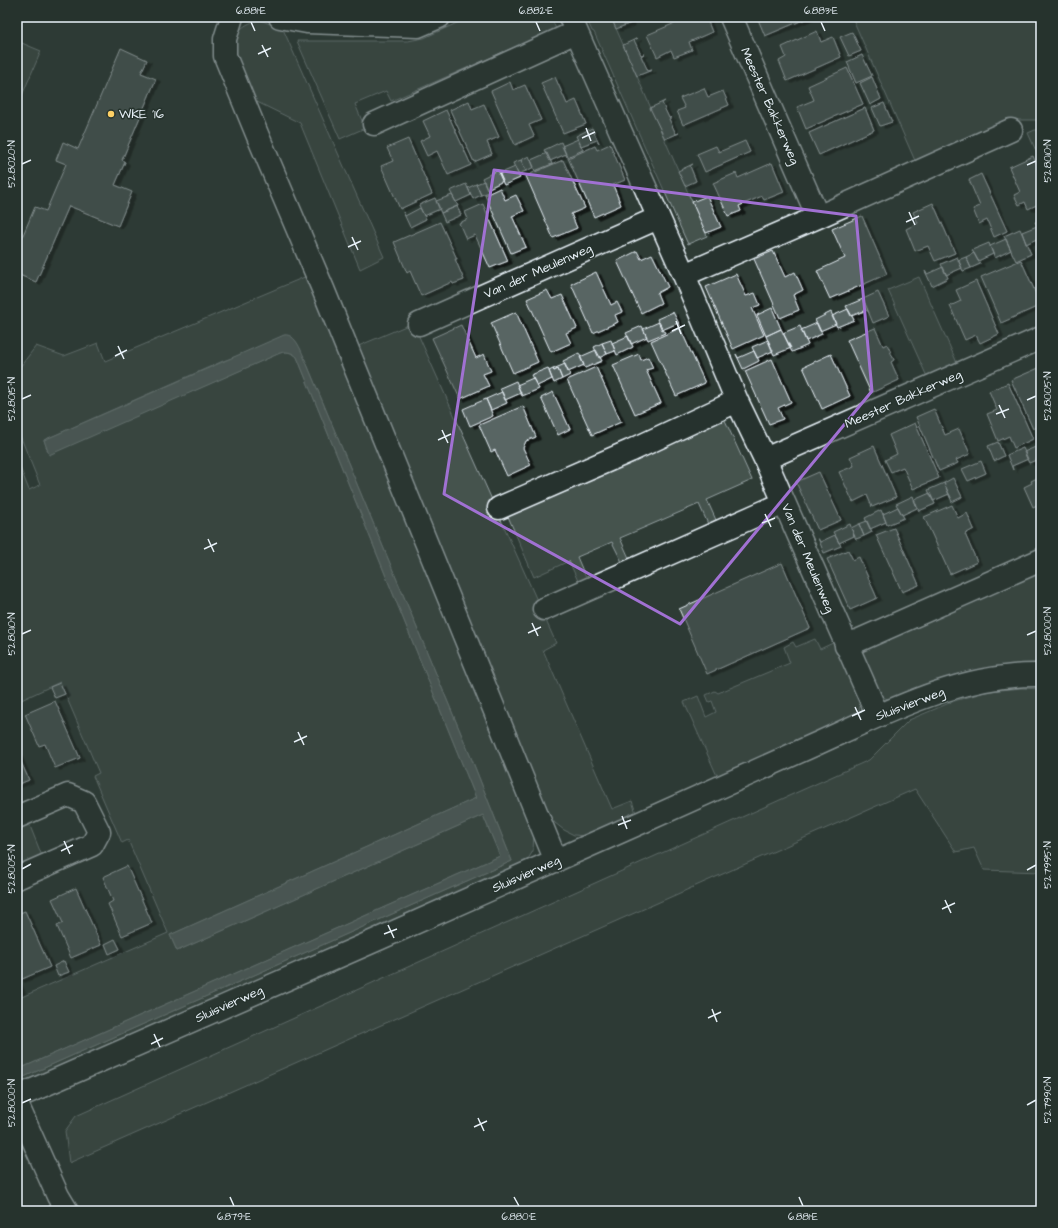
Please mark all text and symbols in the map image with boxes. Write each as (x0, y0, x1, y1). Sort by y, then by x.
text: 6.881°E (236, 4, 266, 18)
text: 6.882°E (519, 4, 553, 18)
text: 6.883°E (804, 4, 838, 18)
street label: Meester Bakkerweg (735, 45, 804, 168)
place label: WKE '16 (119, 105, 164, 123)
marker: WKE '16 (106, 109, 116, 119)
text: 52.8010°N (1041, 139, 1055, 183)
text: 52.8020°N (5, 140, 19, 188)
street label: Van der Meulenweg (481, 239, 596, 304)
street label: Meester Bakkerweg (842, 365, 965, 434)
text: 52.8005°N (1041, 372, 1055, 420)
text: 52.8015°N (5, 377, 19, 421)
street label: Van der Meulenweg (776, 501, 839, 616)
text: 52.8000°N (1041, 607, 1055, 655)
text: 52.8010°N (5, 612, 19, 656)
street label: Sluisvierweg (873, 682, 948, 726)
text: 52.7995°N (1041, 841, 1055, 889)
text: 52.8005°N (5, 845, 19, 893)
street label: Sluisvierweg (489, 851, 564, 898)
street label: Sluisvierweg (192, 981, 267, 1028)
text: 52.7990°N (1041, 1077, 1055, 1123)
text: 52.8000°N (5, 1079, 19, 1127)
text: 6.879°E (217, 1210, 251, 1224)
text: 6.880°E (501, 1210, 537, 1224)
text: 6.881°E (788, 1210, 818, 1224)

